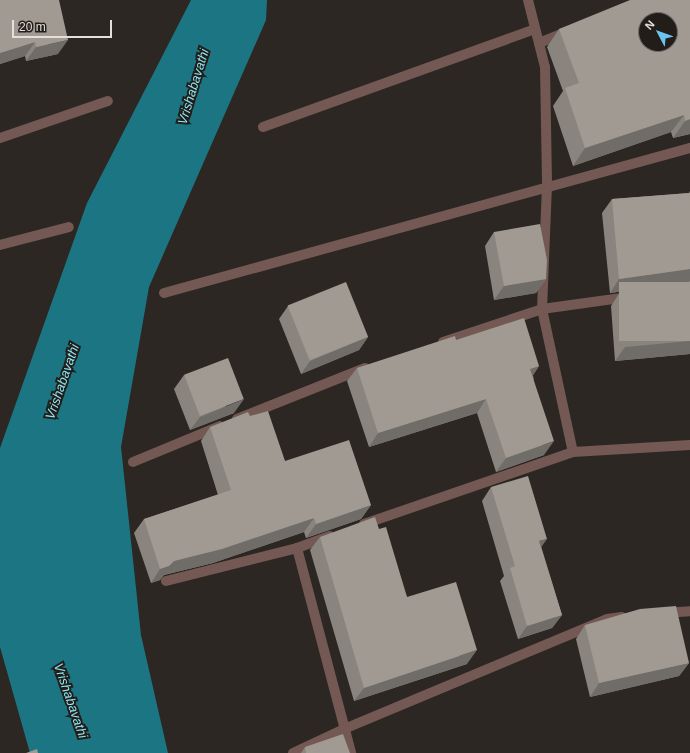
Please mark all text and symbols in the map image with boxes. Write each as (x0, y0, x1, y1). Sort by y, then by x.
scale bar (14, 12, 114, 38)
north arrow (638, 12, 678, 52)
text: N (643, 18, 657, 32)
text: 20 m (19, 20, 46, 34)
water label: Vrishabavathi (175, 47, 213, 127)
water label: Vrishabavathi (43, 342, 83, 422)
water label: Vrishabavathi (50, 661, 90, 741)

